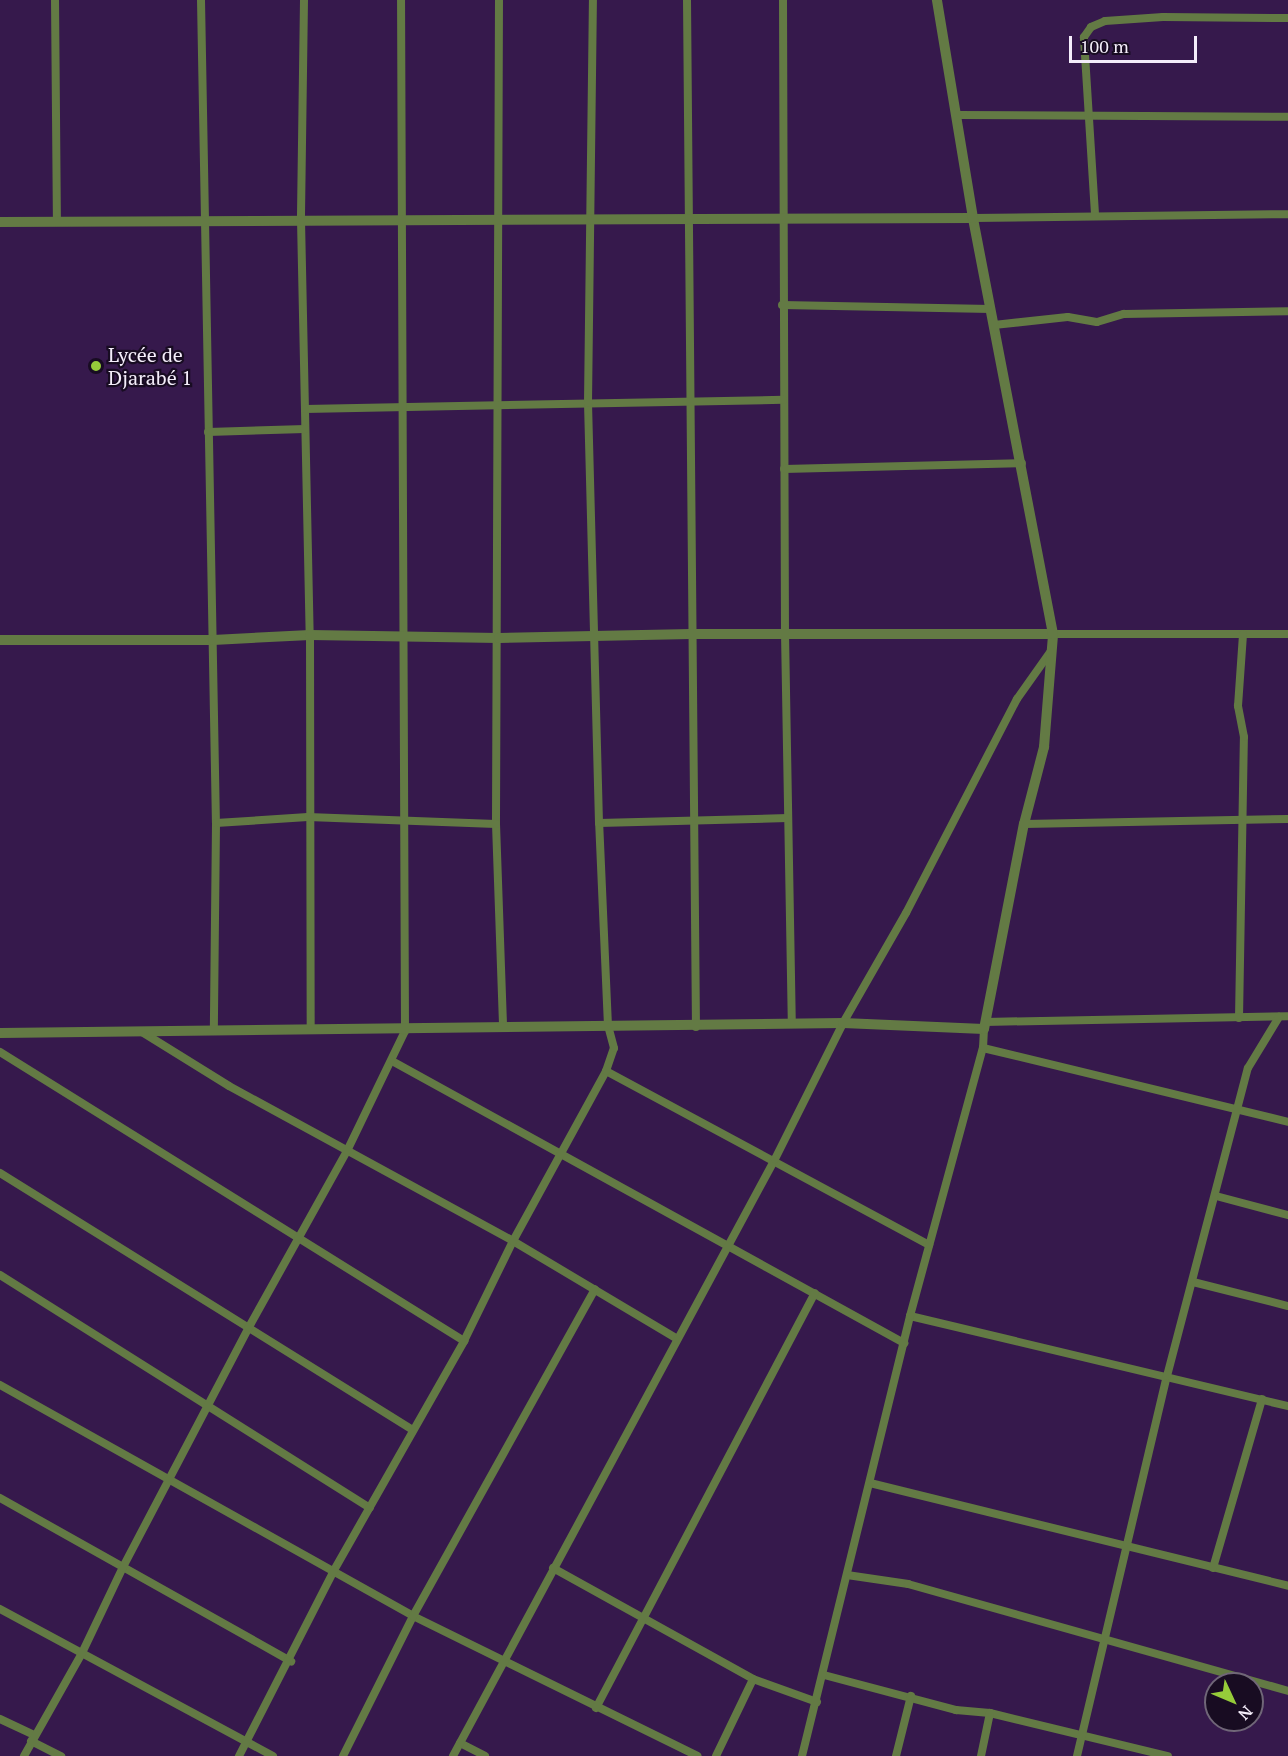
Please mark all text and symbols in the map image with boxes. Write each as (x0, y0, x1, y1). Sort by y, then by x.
scale bar (1072, 24, 1200, 62)
text: 100 m (1080, 34, 1129, 58)
place label: Lycée de Djarabé 1 (108, 342, 192, 389)
marker: Lycée de Djarabé 1 (89, 359, 103, 373)
north arrow (1204, 1672, 1264, 1732)
text: N (1233, 1701, 1258, 1725)

